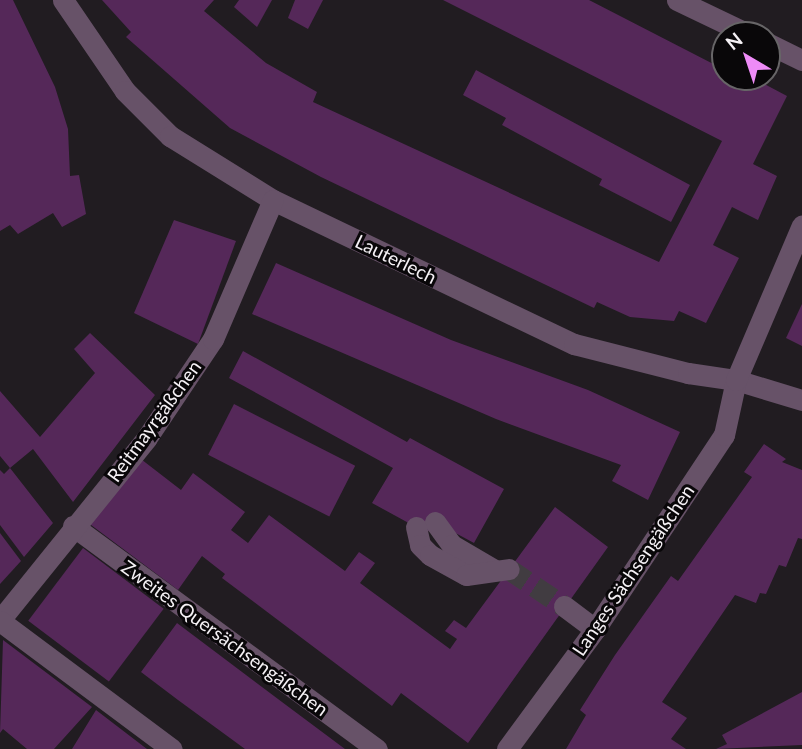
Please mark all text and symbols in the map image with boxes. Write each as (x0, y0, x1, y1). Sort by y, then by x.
north arrow (711, 21, 781, 91)
text: N (721, 27, 747, 54)
street label: Lauterlech (352, 230, 440, 288)
street label: Reitmayrgäßchen (102, 356, 206, 486)
street label: Langes Sächsengäßchen (567, 480, 699, 660)
street label: Zweites Quersächsengäßchen (117, 555, 333, 721)

